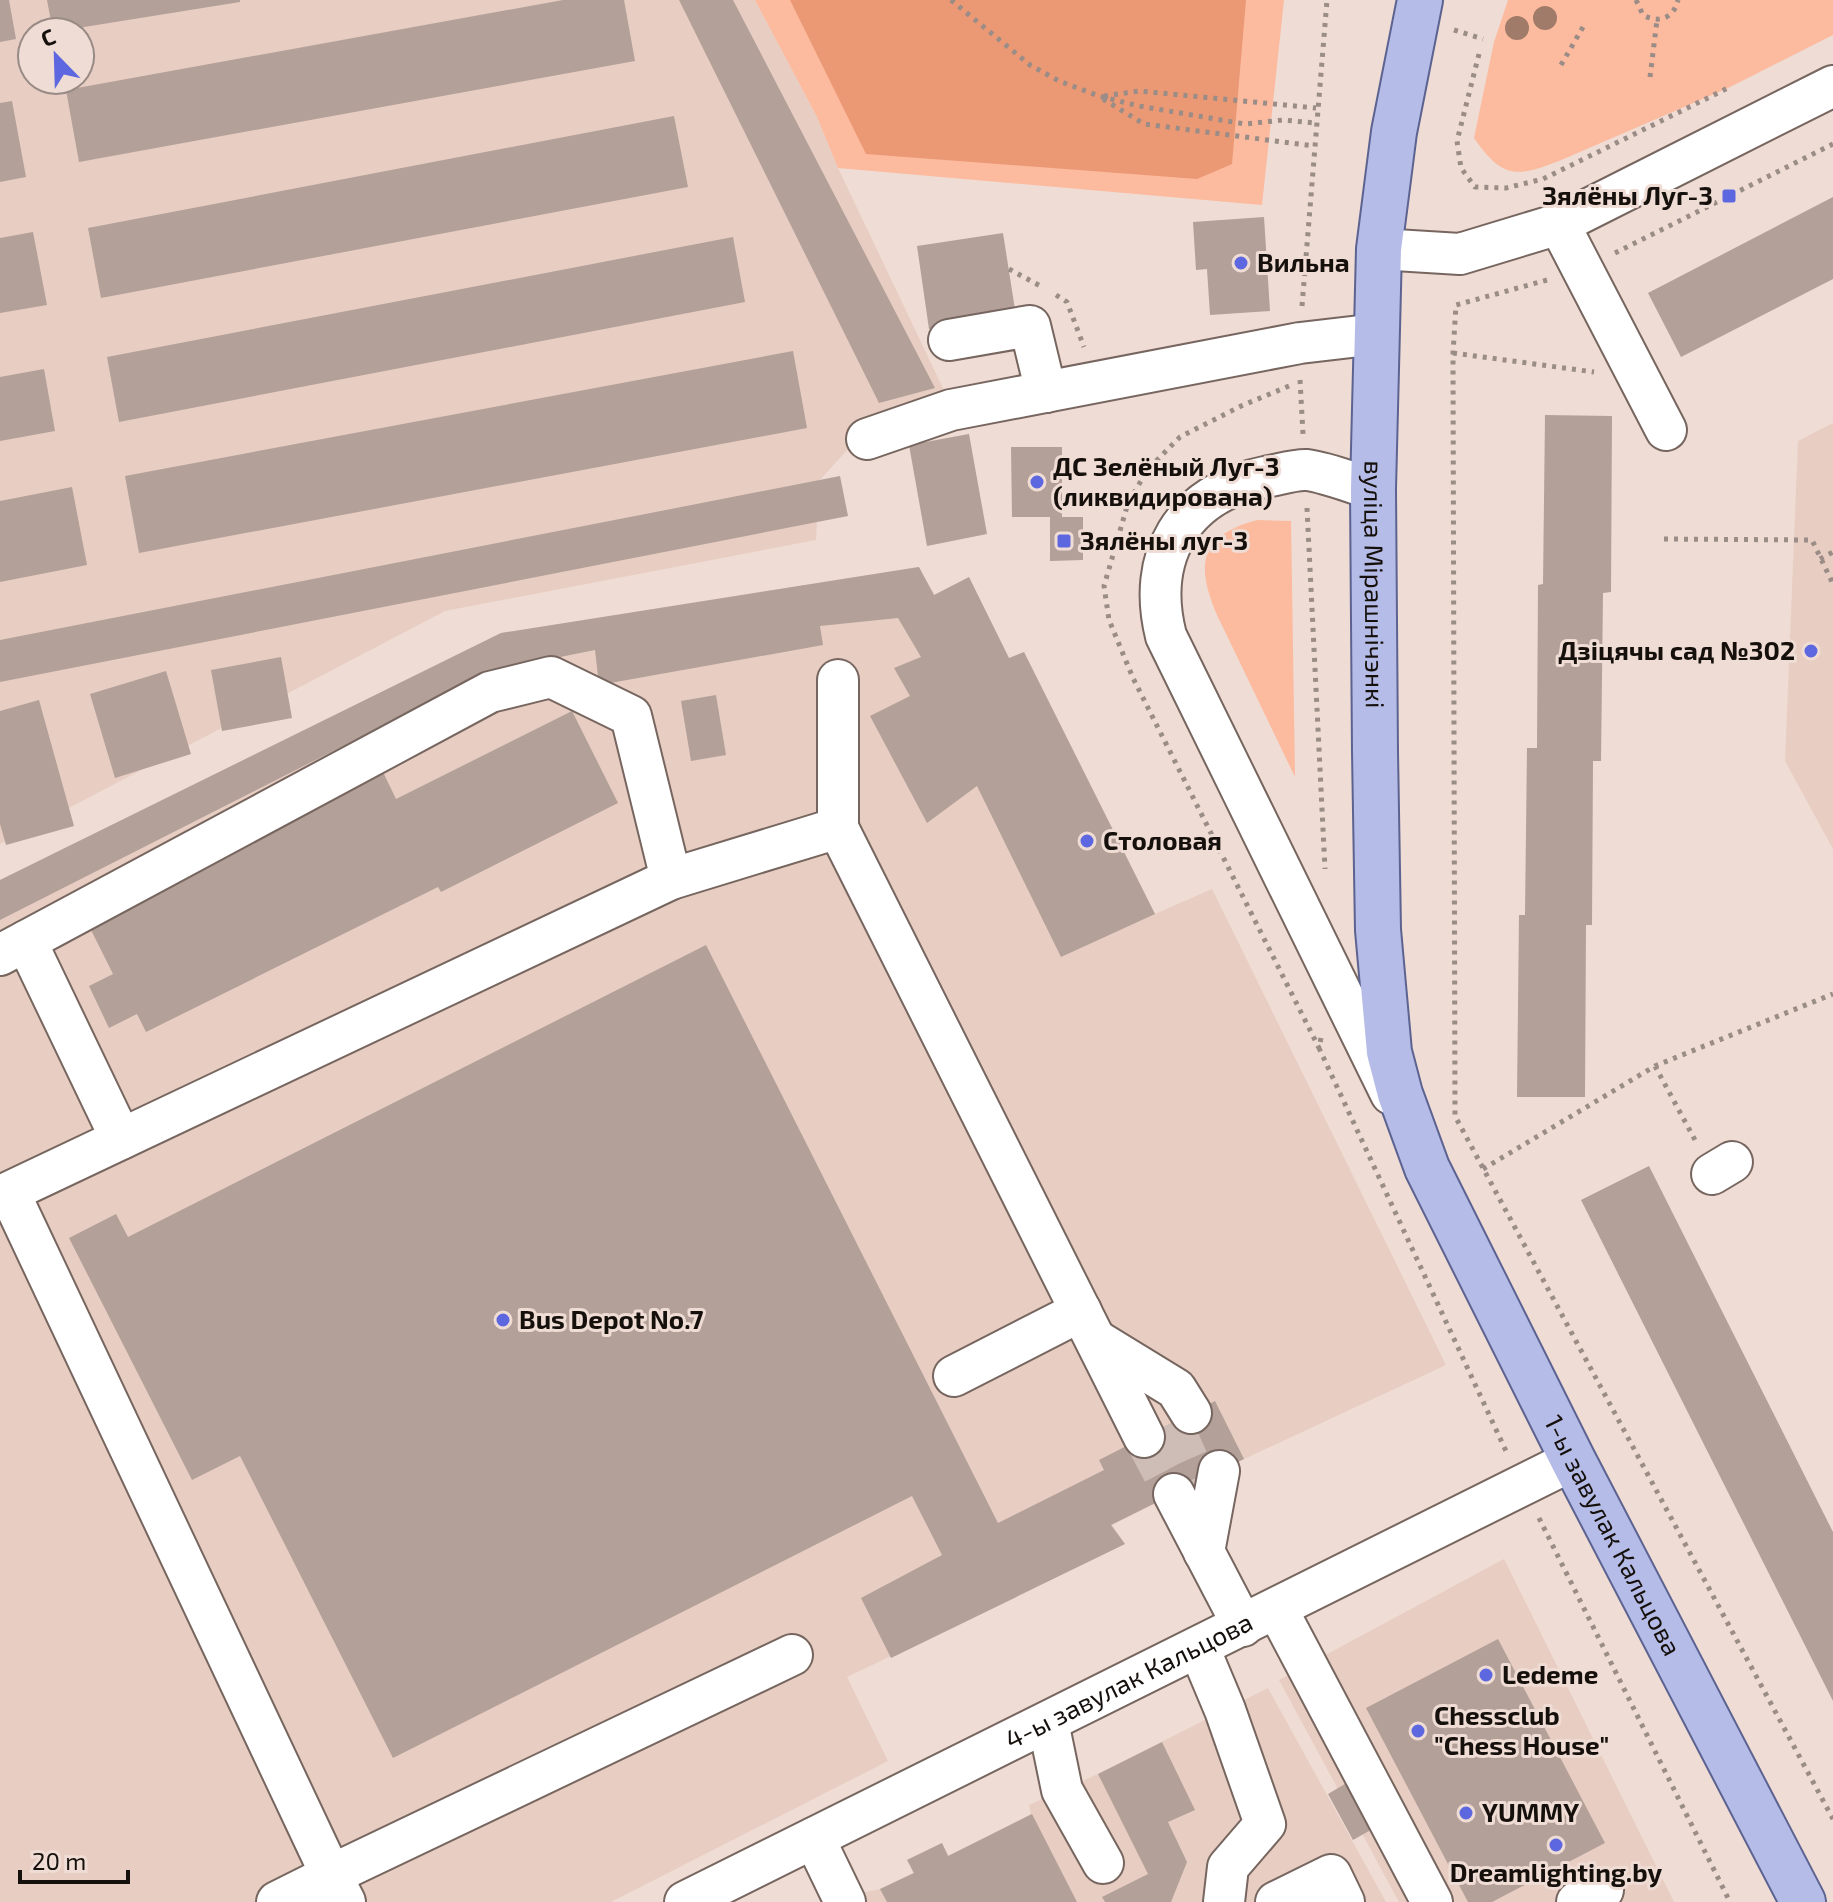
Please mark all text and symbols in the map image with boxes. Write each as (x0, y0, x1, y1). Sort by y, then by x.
north arrow (16, 16, 96, 96)
text: С (37, 22, 59, 51)
place label: Зялёны Луг-3 (1542, 179, 1713, 210)
marker: Зялёны Луг-3 (1720, 187, 1738, 205)
place label: Вильна (1257, 246, 1350, 277)
marker: Вильна (1232, 254, 1250, 272)
place label: ДС Зелёный Луг-3 (ликвидирована) (1053, 450, 1279, 511)
street label: вуліца Мірашнічэнкі (1358, 460, 1392, 709)
marker: ДС Зелёный Луг-3 (ликвидирована) (1028, 473, 1046, 491)
place label: Зялёны луг-3 (1080, 524, 1248, 555)
marker: Зялёны луг-3 (1055, 532, 1073, 550)
place label: Дзіцячы сад №302 (1558, 634, 1795, 665)
marker: Дзіцячы сад №302 (1802, 642, 1820, 660)
place label: Столовая (1103, 824, 1222, 855)
marker: Столовая (1078, 832, 1096, 850)
place label: Bus Depot No.7 (519, 1303, 704, 1334)
marker: Bus Depot No.7 (494, 1311, 512, 1329)
street label: 1-ы завулак Кальцова (1539, 1409, 1689, 1660)
street label: 4-ы завулак Кальцова (1000, 1605, 1257, 1754)
place label: Ledeme (1502, 1658, 1598, 1689)
marker: Ledeme (1477, 1666, 1495, 1684)
place label: Chessclub "Chess House" (1434, 1699, 1609, 1760)
marker: Chessclub "Chess House" (1409, 1722, 1427, 1740)
place label: YUMMY (1482, 1796, 1579, 1827)
marker: YUMMY (1457, 1804, 1475, 1822)
scale bar (20, 1834, 128, 1884)
marker: Dreamlighting.by (1547, 1836, 1565, 1854)
text: 20 m (32, 1846, 86, 1875)
place label: Dreamlighting.by (1450, 1856, 1662, 1888)

